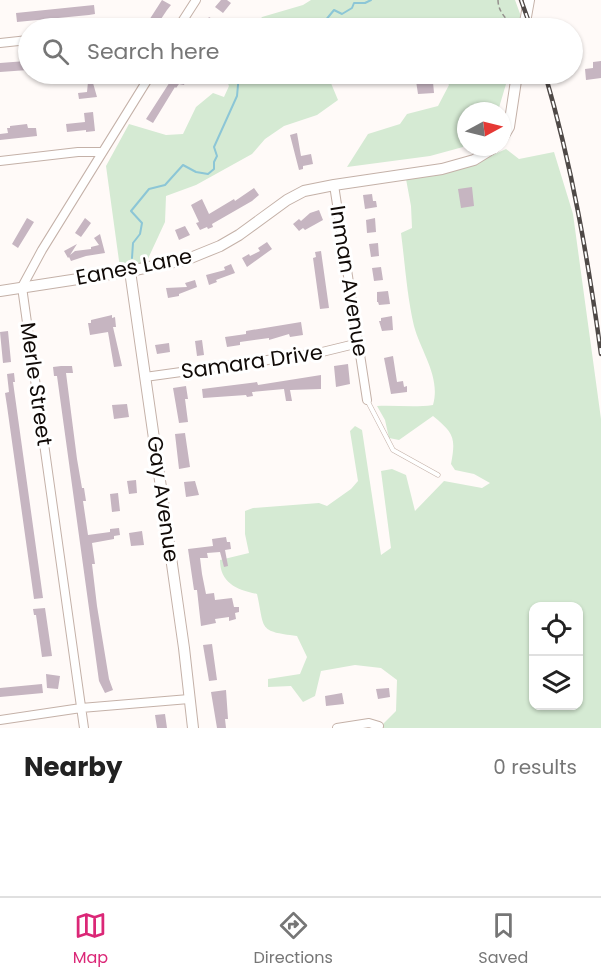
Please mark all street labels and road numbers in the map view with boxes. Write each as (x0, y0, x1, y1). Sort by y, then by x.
street label: Inman Avenue (323, 203, 376, 358)
street label: Eanes Lane (73, 241, 194, 292)
street label: Merle Street (13, 320, 59, 447)
street label: Samara Drive (179, 337, 325, 386)
street label: Gay Avenue (140, 434, 187, 564)

